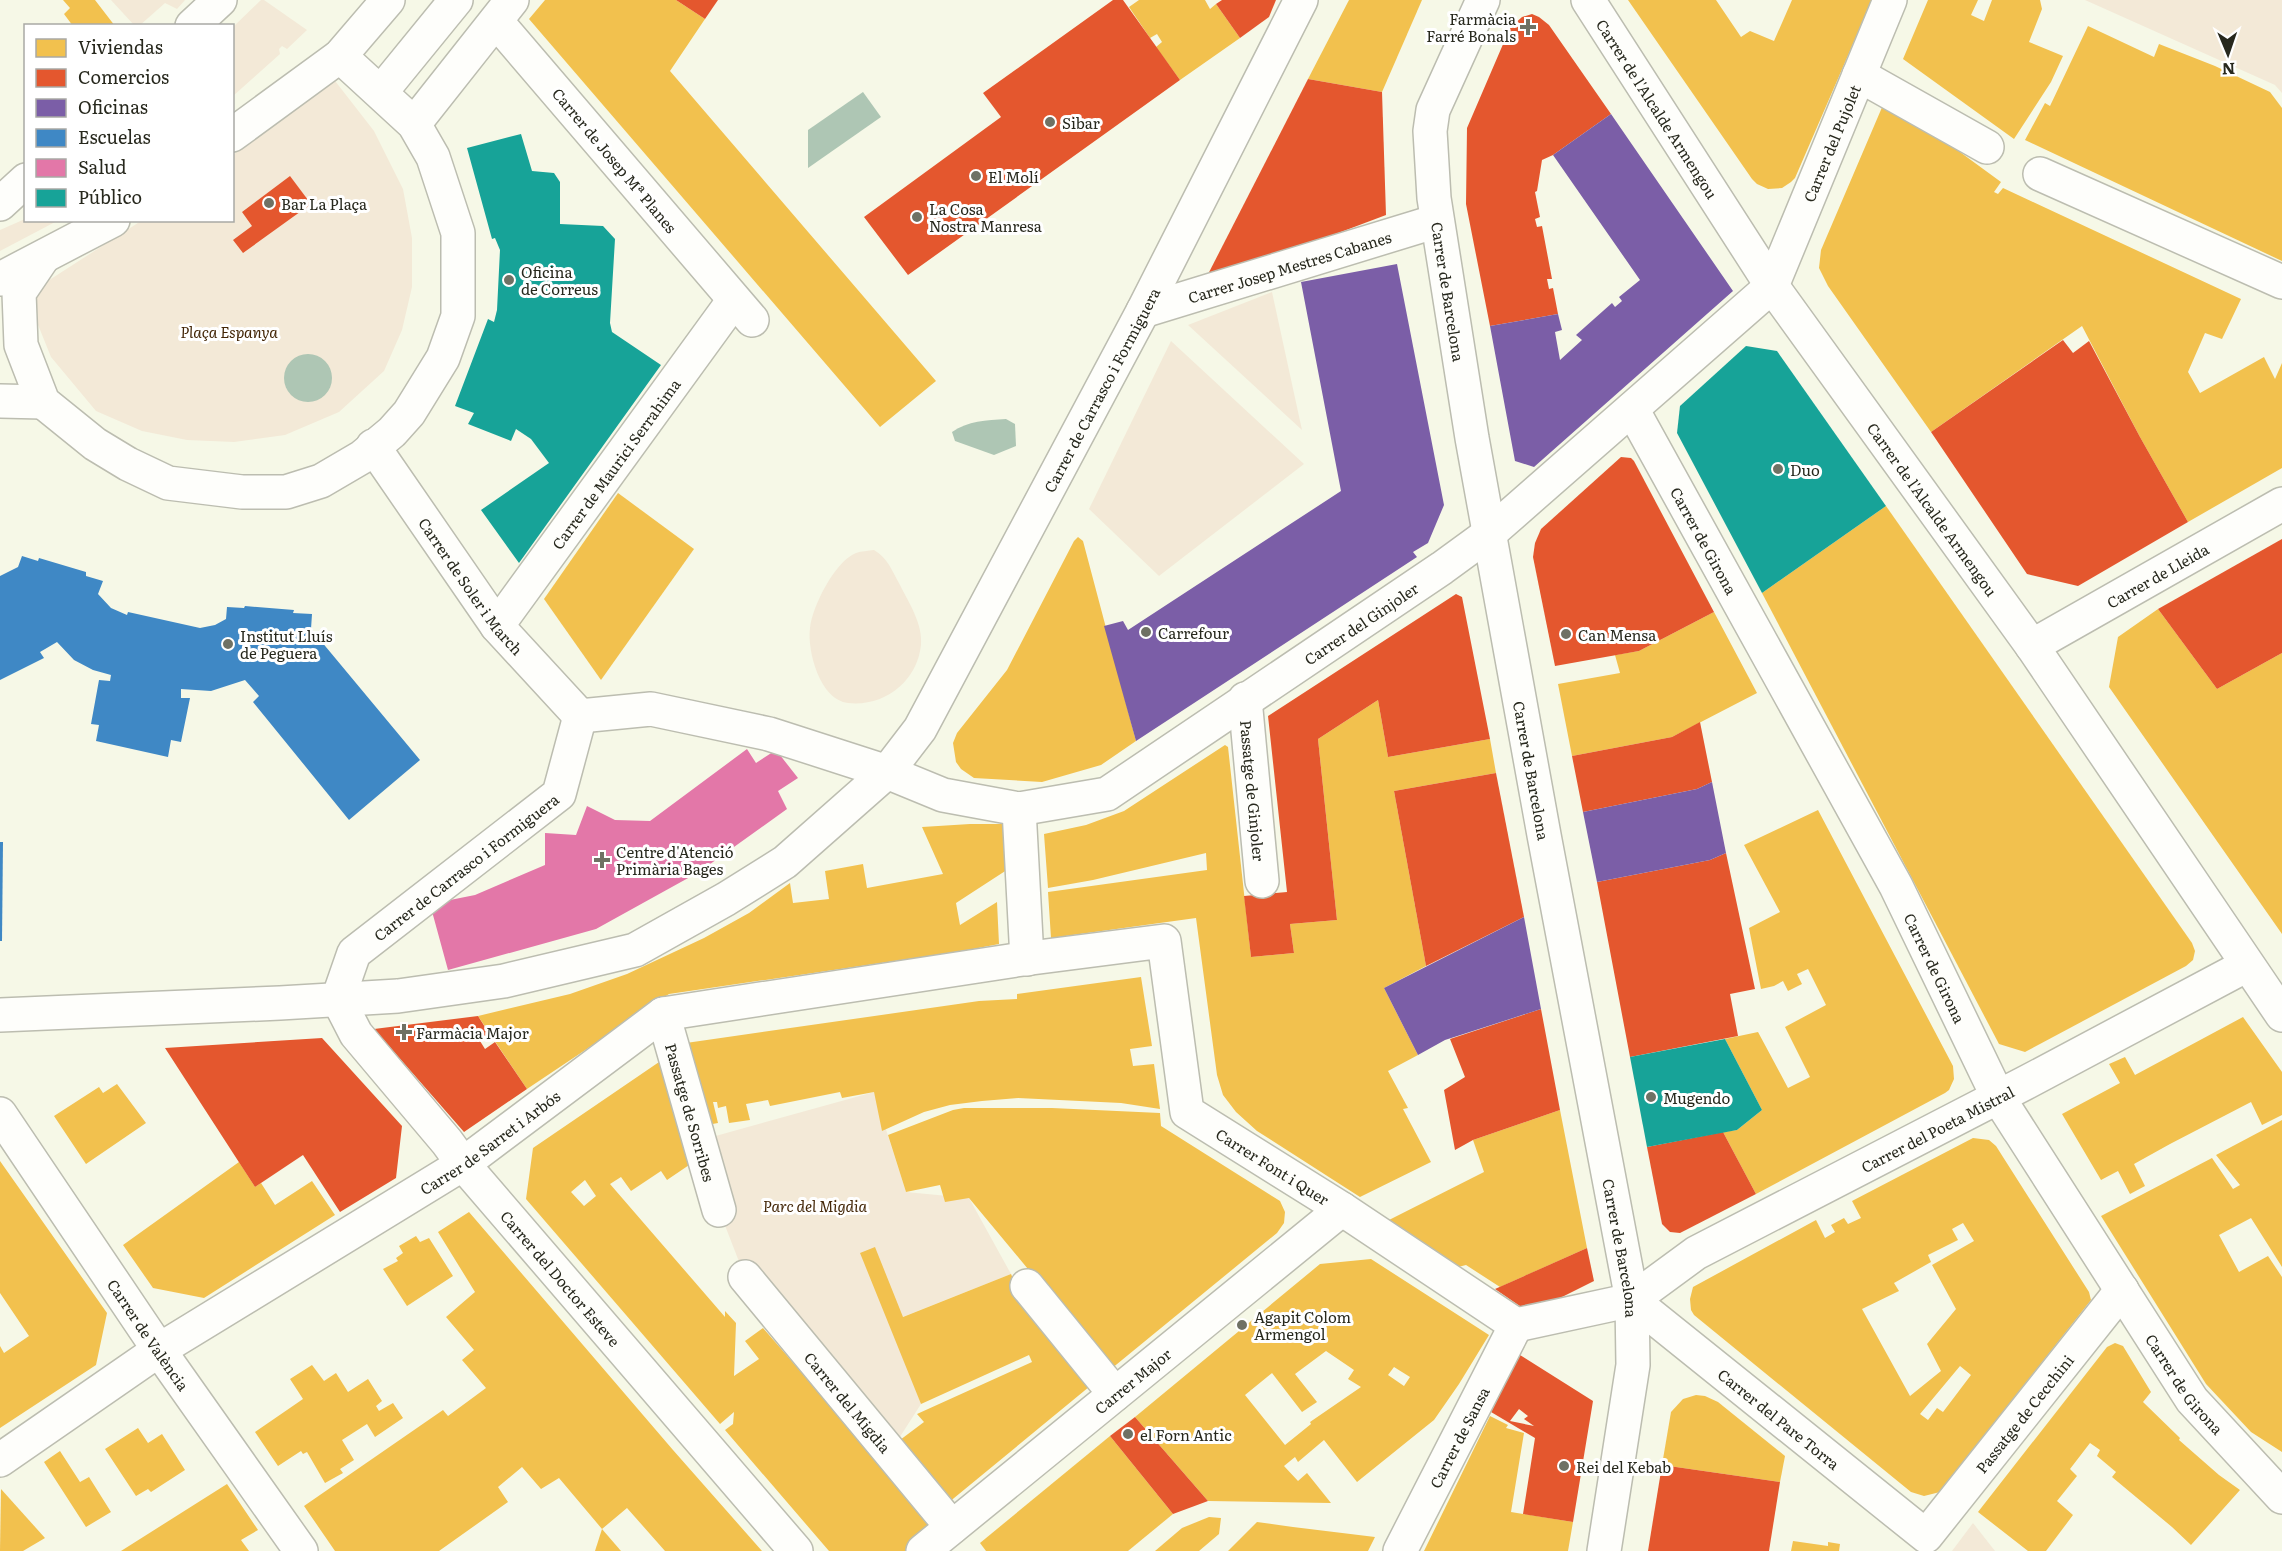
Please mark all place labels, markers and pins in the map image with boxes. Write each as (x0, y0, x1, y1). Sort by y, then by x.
place label: Farmàcia Farré Bonals (1426, 7, 1517, 47)
marker: Farmàcia Farré Bonals (1521, 20, 1535, 34)
place label: Sibar (1062, 111, 1100, 134)
marker: Sibar (1043, 115, 1057, 129)
place label: El Molí (988, 165, 1039, 188)
marker: El Molí (969, 169, 983, 183)
place label: Bar La Plaça (281, 192, 368, 215)
marker: Bar La Plaça (262, 196, 276, 210)
place label: La Cosa Nostra Manresa (929, 197, 1043, 237)
marker: La Cosa Nostra Manresa (910, 210, 924, 224)
place label: Oficina de Correus (521, 260, 598, 300)
marker: Oficina de Correus (502, 273, 516, 287)
place label: Duo (1790, 458, 1820, 481)
marker: Duo (1771, 462, 1785, 476)
place label: Carrefour (1158, 621, 1229, 644)
place label: Can Mensa (1578, 623, 1657, 646)
place label: Institut Lluís de Peguera (240, 624, 333, 664)
marker: Carrefour (1139, 625, 1153, 639)
marker: Can Mensa (1559, 627, 1573, 641)
marker: Institut Lluís de Peguera (221, 637, 235, 651)
place label: Centre d'Atenció Primària Bages (616, 840, 734, 880)
marker: Centre d'Atenció Primària Bages (593, 851, 611, 869)
place label: Farmàcia Major (416, 1021, 529, 1044)
marker: Farmàcia Major (397, 1025, 411, 1039)
place label: Mugendo (1663, 1086, 1730, 1109)
marker: Mugendo (1644, 1090, 1658, 1104)
place label: Agapit Colom Armengol (1254, 1305, 1352, 1345)
marker: Agapit Colom Armengol (1235, 1318, 1249, 1332)
place label: el Forn Antic (1140, 1423, 1232, 1446)
marker: el Forn Antic (1121, 1427, 1135, 1441)
place label: Rei del Kebab (1576, 1455, 1671, 1478)
marker: Rei del Kebab (1557, 1459, 1571, 1473)

